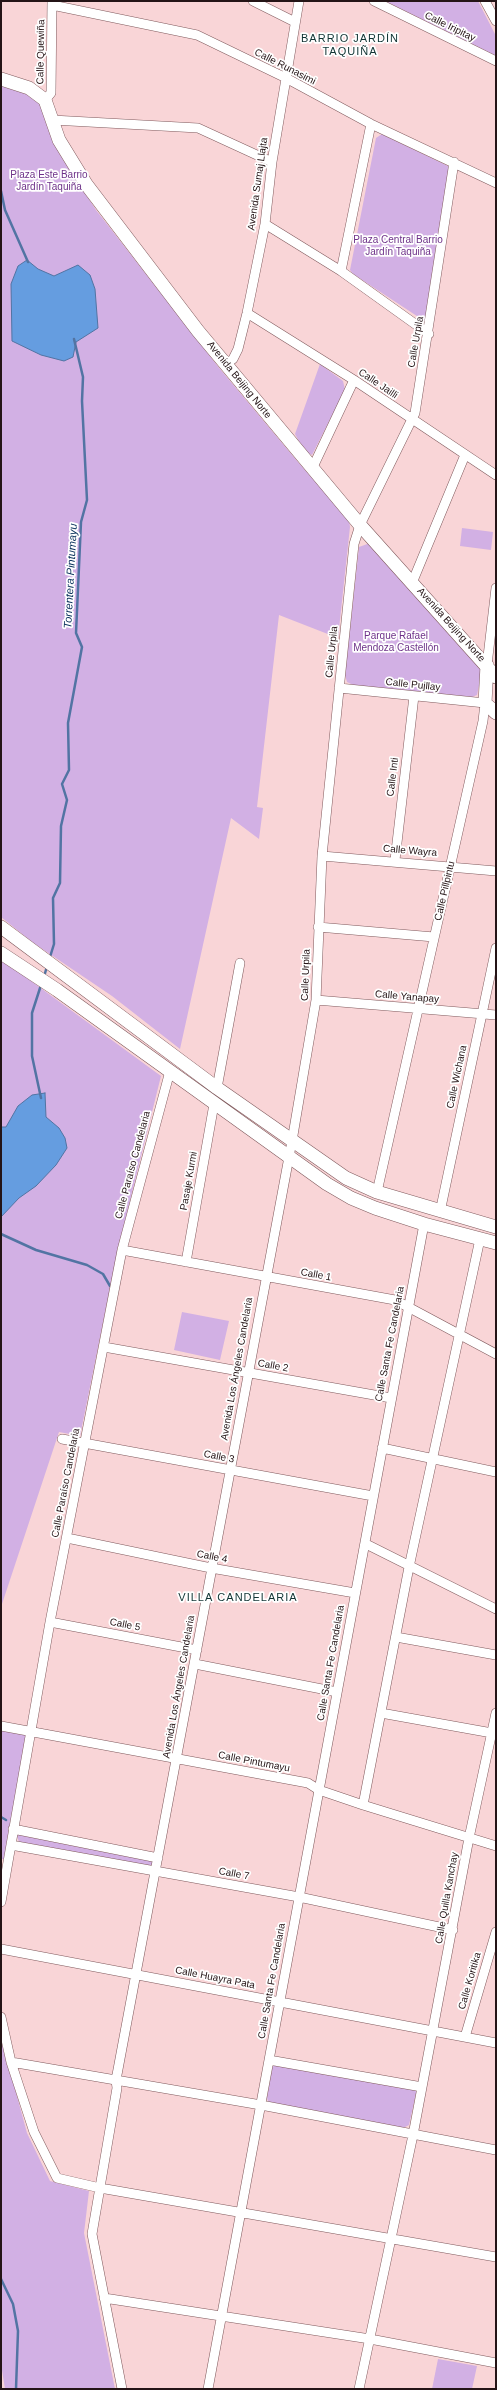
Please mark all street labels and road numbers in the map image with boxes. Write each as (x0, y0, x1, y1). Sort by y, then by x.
street label: Calle Iripitay (423, 10, 477, 44)
street label: Calle Quewiña (34, 19, 48, 85)
street label: Calle Runasimi (252, 46, 318, 88)
street label: Avenida Sumaj Llajta (246, 137, 270, 231)
street label: Calle Urpila (406, 316, 426, 368)
street label: Avenida Beijing Norte (204, 339, 274, 421)
street label: Calle Jailli (356, 366, 400, 402)
street label: Avenida Beijing Norte (414, 585, 488, 665)
street label: Calle Urpila (323, 626, 341, 678)
street label: Calle Pujllay (385, 676, 441, 694)
street label: Calle Inti (385, 757, 401, 797)
street label: Calle Wayra (383, 843, 437, 859)
street label: Calle Pillpintu (432, 860, 458, 922)
street label: Calle Urpila (299, 949, 313, 1001)
street label: Calle Yanapay (374, 988, 440, 1006)
street label: Calle Wichana (444, 1044, 470, 1110)
street label: Calle Paraíso Candelaria (113, 1110, 153, 1220)
street label: Pasaje Kurmi (178, 1151, 200, 1211)
street label: Calle 1 (300, 1266, 332, 1284)
street label: Calle Santa Fe Candelaria (373, 1285, 407, 1403)
street label: Avenida Los Ángeles Candelaria (219, 1297, 255, 1441)
street label: Calle 2 (257, 1357, 289, 1375)
street label: Calle Paraíso Candelaria (50, 1427, 82, 1539)
street label: Calle 3 (203, 1448, 235, 1466)
street label: Calle 4 (196, 1548, 228, 1566)
street label: Calle Santa Fe Candelaria (315, 1604, 347, 1722)
street label: Avenida Los Ángeles Candelaria (161, 1615, 197, 1759)
street label: Calle 5 (109, 1616, 141, 1634)
street label: Calle Pintumayu (217, 1749, 291, 1775)
street label: Calle Quilla Kanchay (433, 1851, 461, 1945)
street label: Calle 7 (218, 1865, 250, 1883)
street label: Calle Santa Fe Candelaria (256, 1922, 288, 2040)
street label: Calle Koritika (456, 1951, 484, 2011)
street label: Calle Huayra Pata (174, 1964, 256, 1992)

